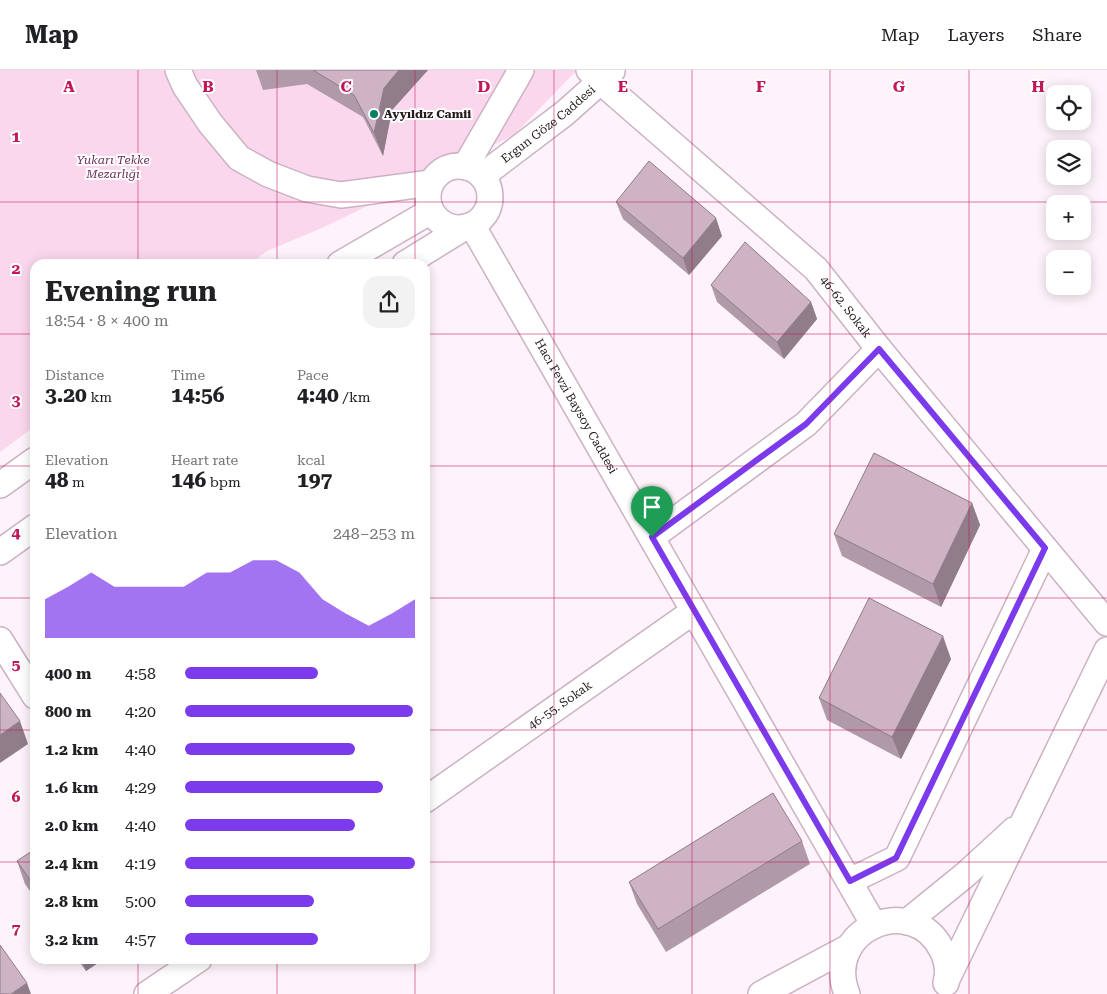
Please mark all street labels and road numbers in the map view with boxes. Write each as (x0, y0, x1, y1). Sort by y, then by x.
street label: Ergun Göze Caddesi (498, 82, 598, 166)
street label: 46-62. Sokak (817, 273, 875, 341)
street label: Hacı Fevzi Baysoy Caddesi (532, 336, 620, 476)
street label: 46-55. Sokak (525, 678, 595, 732)

